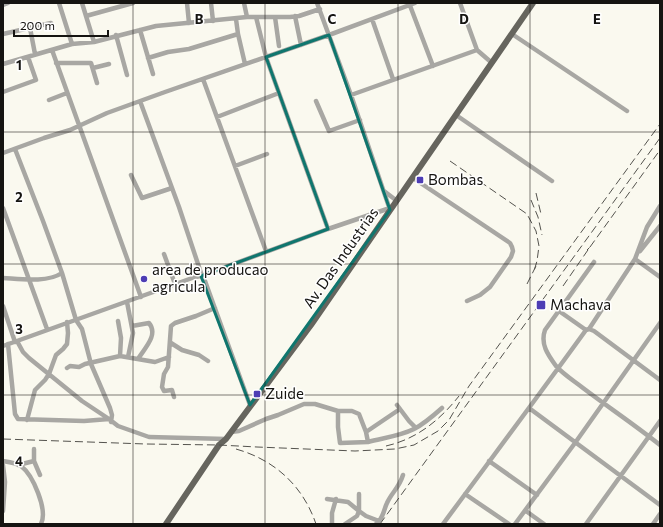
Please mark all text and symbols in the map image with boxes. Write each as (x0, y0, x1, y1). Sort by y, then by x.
text: B (195, 11, 204, 27)
text: C (328, 11, 337, 27)
text: D (459, 11, 469, 27)
text: E (593, 11, 601, 27)
scale bar (14, 12, 108, 38)
text: 200 m (20, 18, 55, 32)
text: 1 (16, 57, 22, 73)
place label: Bombas (428, 170, 483, 188)
marker: Bombas (415, 175, 425, 185)
text: 2 (15, 189, 23, 205)
street label: Av. Das Industrias (299, 203, 382, 311)
place label: area de producao agricula (152, 260, 269, 295)
marker: area de producao agricula (139, 274, 149, 284)
place label: Machava (550, 295, 611, 313)
marker: Machava (535, 299, 547, 311)
text: 3 (15, 321, 23, 337)
place label: Zuide (265, 384, 304, 402)
marker: Zuide (252, 389, 262, 399)
text: 4 (15, 453, 23, 469)

